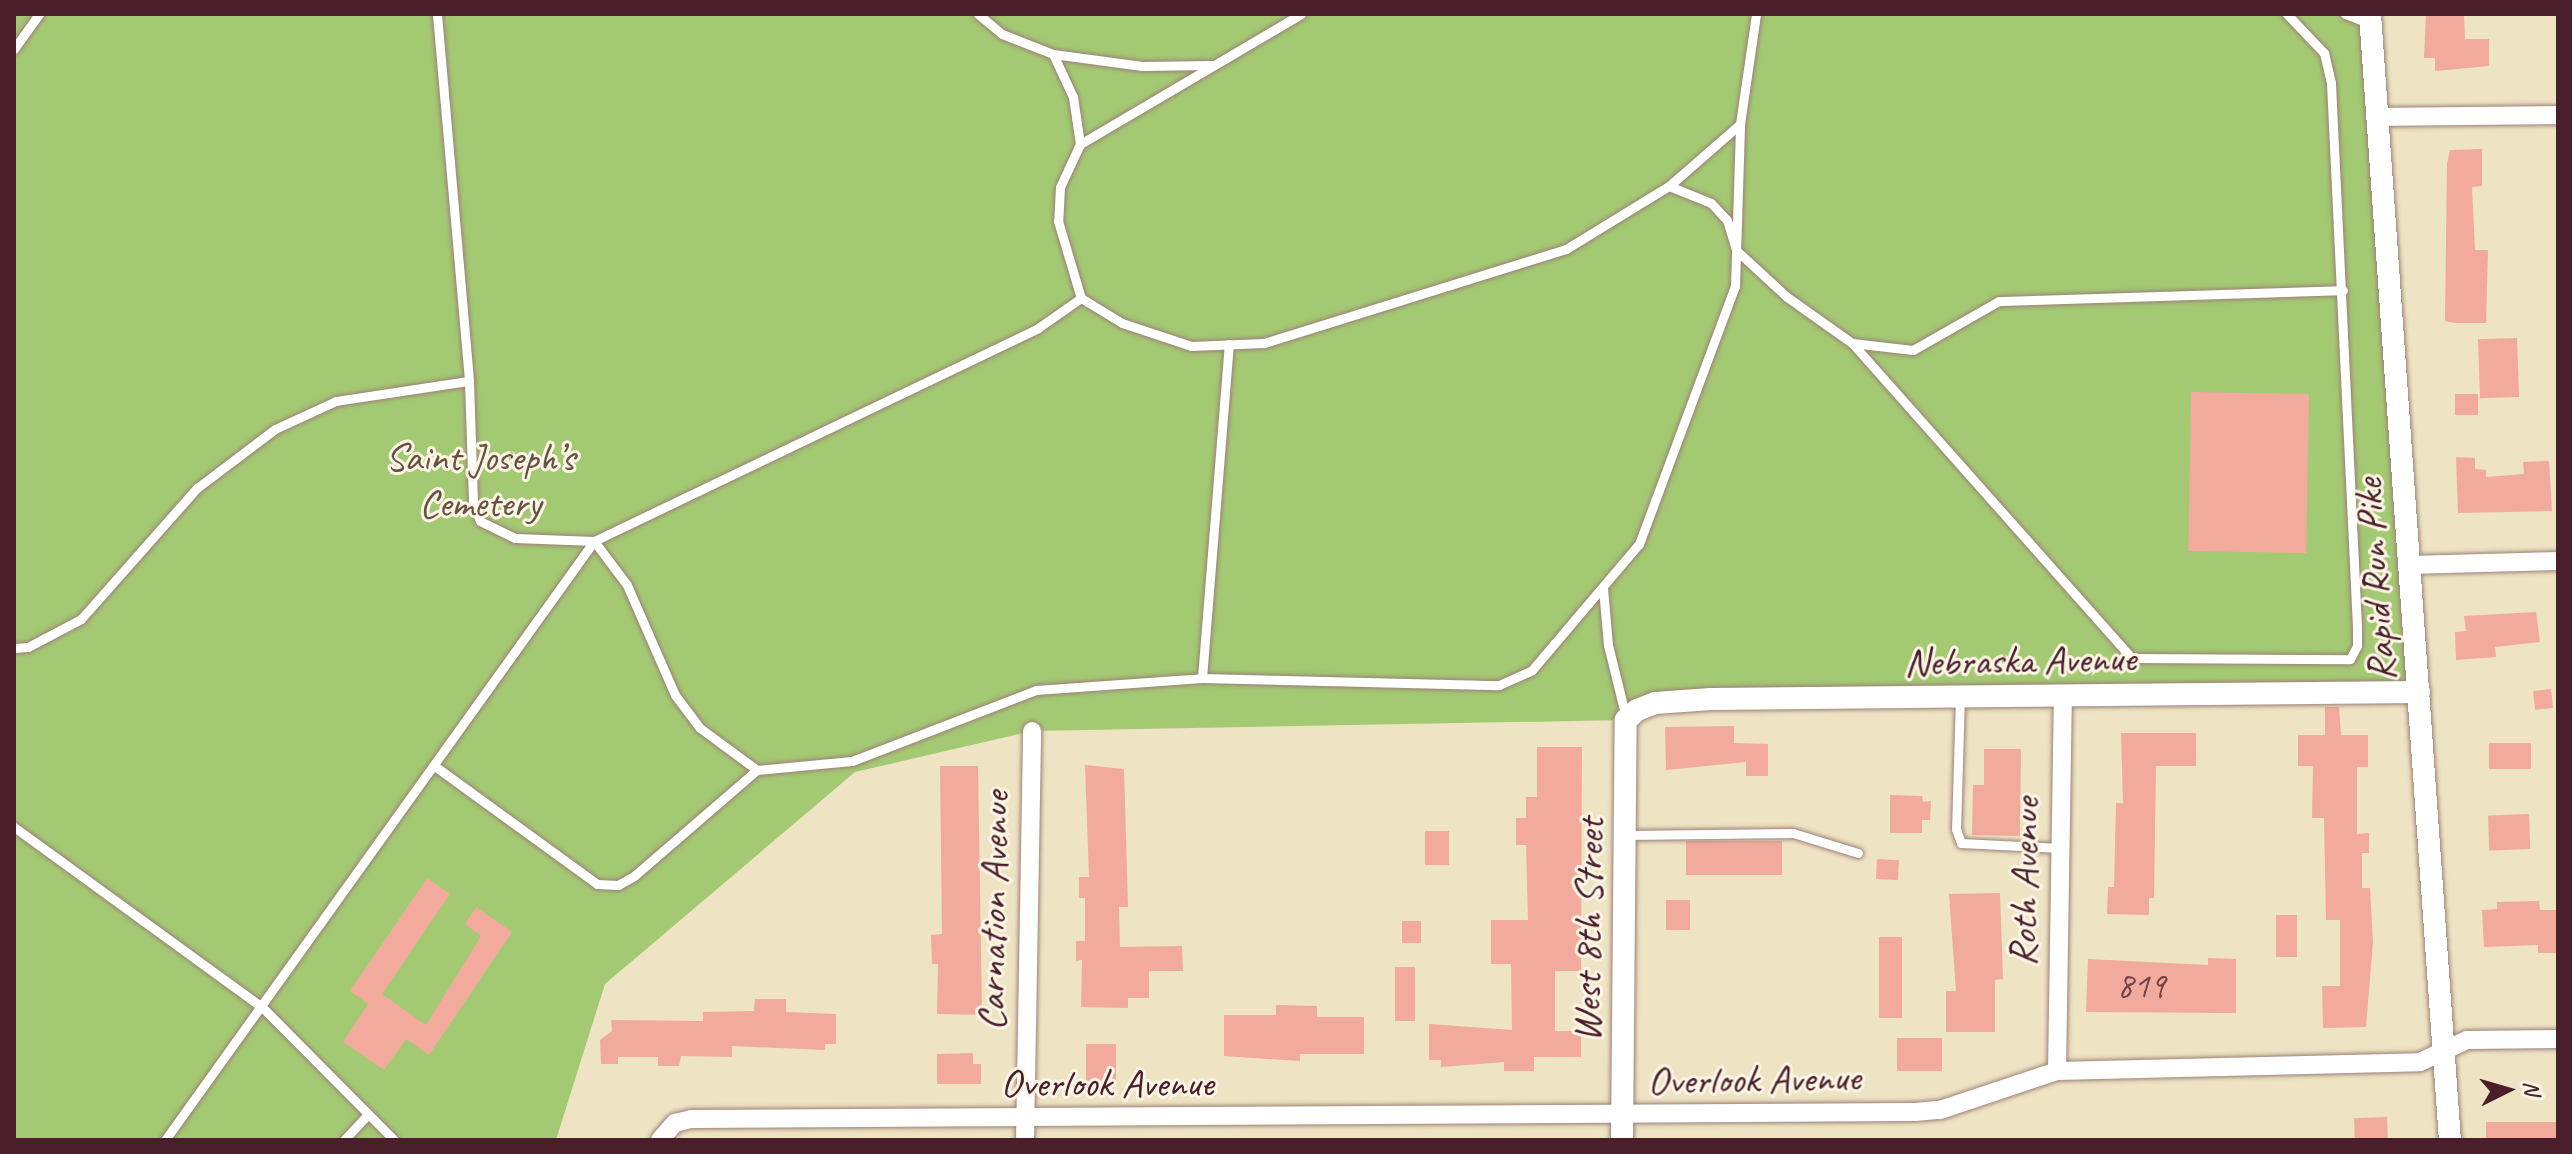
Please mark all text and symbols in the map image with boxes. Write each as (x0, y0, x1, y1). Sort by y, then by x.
park label: Saint Joseph’s Cemetery (385, 433, 575, 527)
street label: Rapid Run Pike (2344, 477, 2406, 683)
street label: Nebraska Avenue (1904, 634, 2136, 686)
street label: Carnation Avenue (967, 791, 1019, 1031)
street label: Roth Avenue (1999, 797, 2049, 967)
street label: West 8th Street (1562, 817, 1614, 1043)
house number: 819 (2117, 964, 2165, 1008)
north arrow (2468, 1050, 2548, 1130)
street label: Overlook Avenue (1647, 1053, 1861, 1105)
street label: Overlook Avenue (1001, 1059, 1213, 1107)
text: N (2517, 1080, 2546, 1096)

